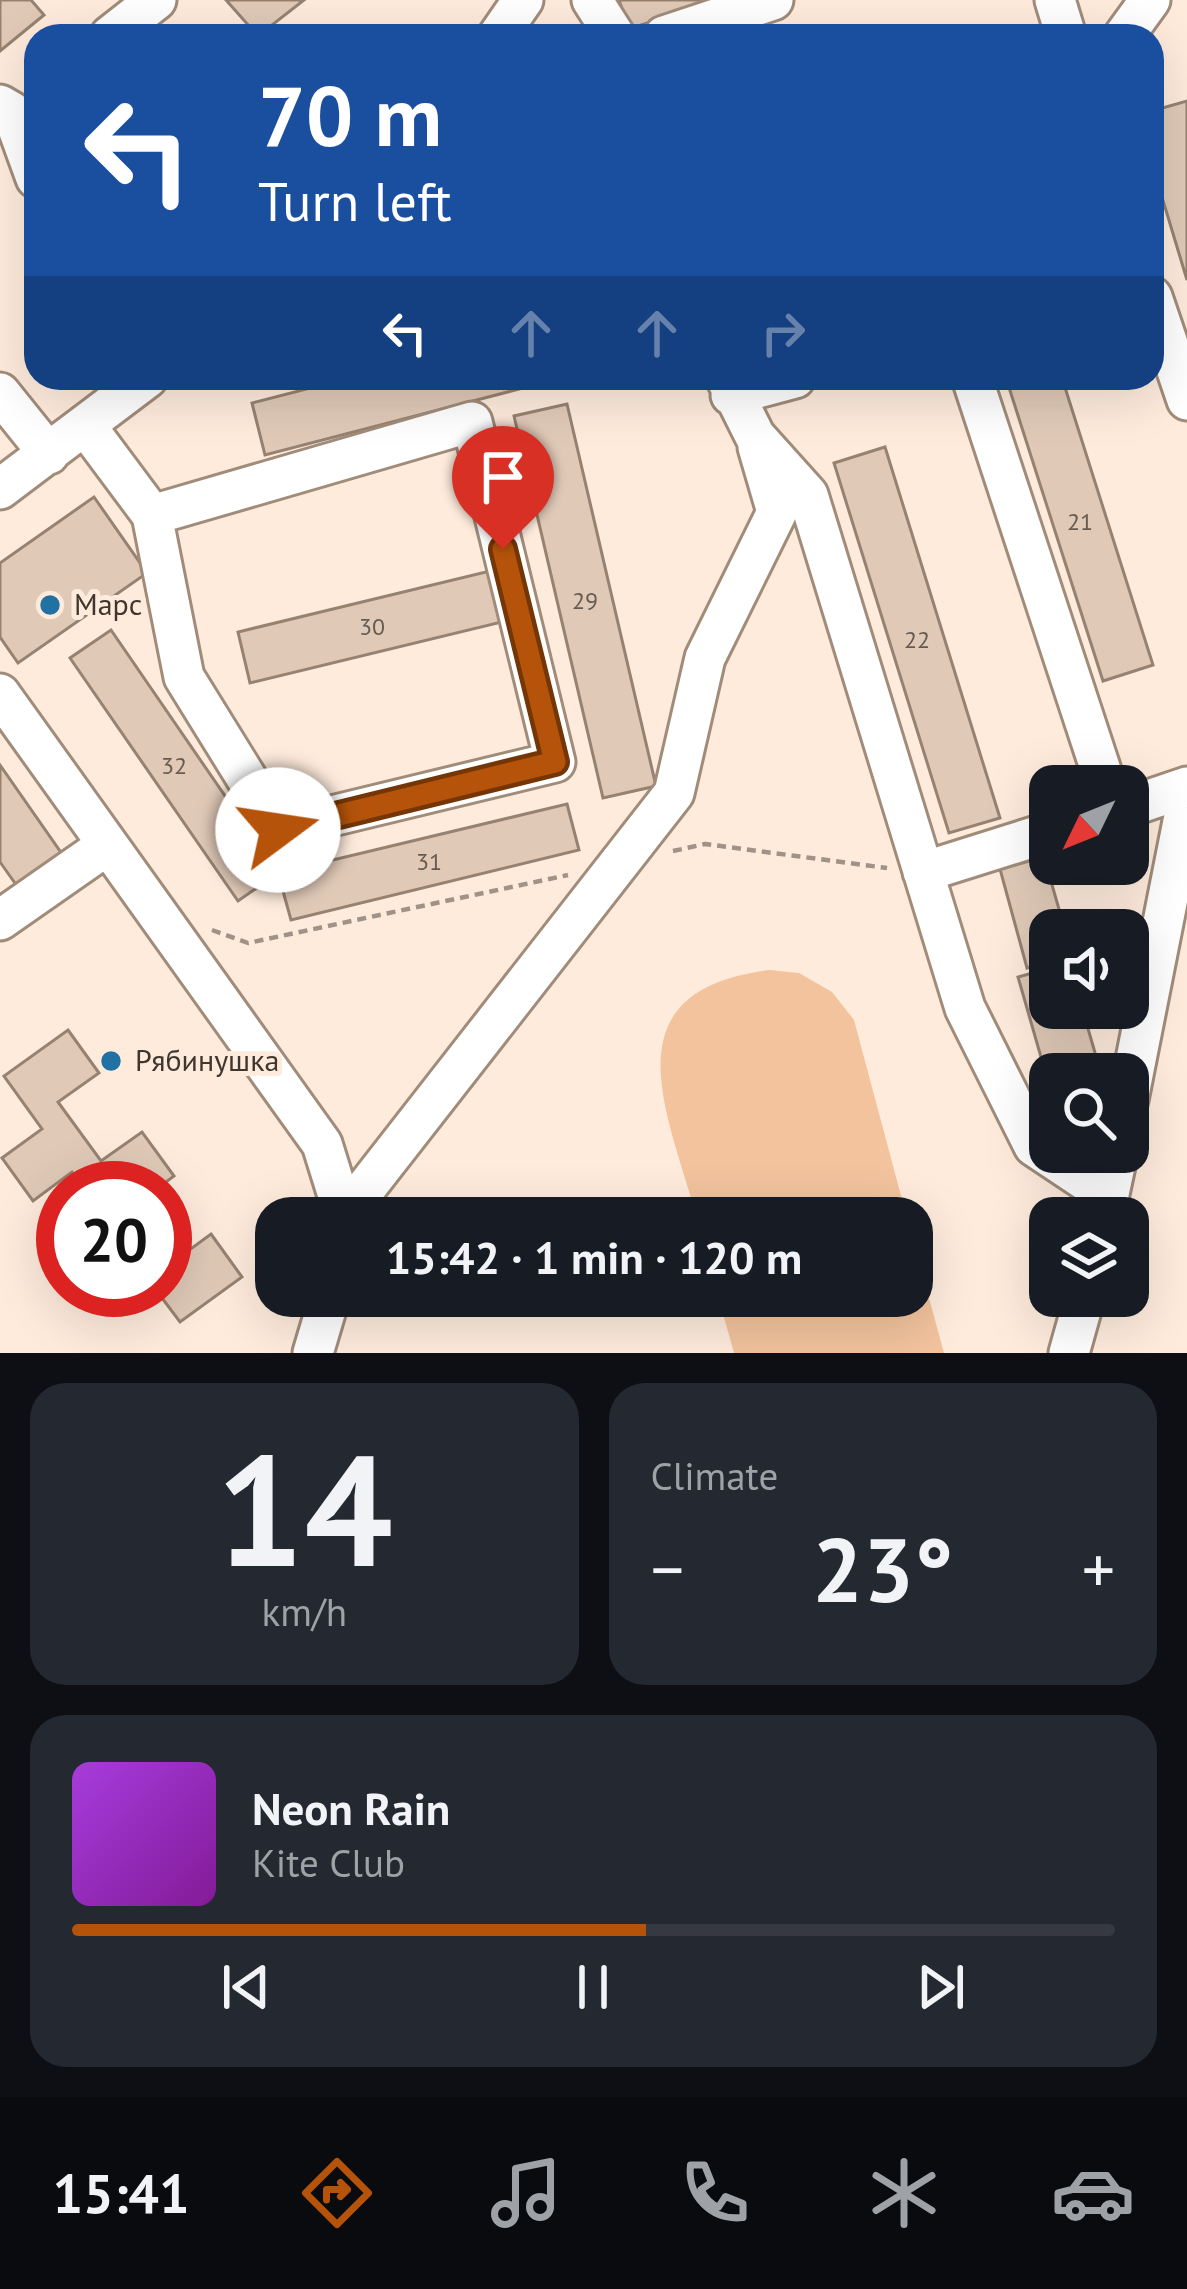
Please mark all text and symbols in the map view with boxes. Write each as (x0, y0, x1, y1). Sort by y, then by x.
text: 70 m (258, 60, 442, 169)
icon: left (60, 72, 216, 228)
text: Turn left (258, 166, 452, 236)
icon: left (372, 300, 438, 366)
icon: ahead (498, 300, 564, 366)
icon: ahead (624, 300, 690, 366)
icon: right (750, 300, 816, 366)
pin (452, 426, 554, 549)
icon: arrive (470, 444, 536, 510)
house number: 21 (1067, 506, 1093, 537)
place label: Марс (74, 584, 142, 623)
house number: 29 (572, 585, 598, 616)
marker: Марс (37, 592, 63, 618)
house number: 30 (359, 611, 385, 642)
house number: 22 (904, 624, 930, 655)
house number: 32 (161, 750, 187, 781)
north arrow (1029, 765, 1149, 885)
map controls (1029, 765, 1149, 1317)
position arrow (215, 767, 341, 893)
house number: 31 (416, 846, 442, 877)
button: sound (1029, 909, 1149, 1029)
place label: Рябинушка (135, 1040, 279, 1079)
marker: Рябинушка (98, 1048, 124, 1074)
button: search (1029, 1053, 1149, 1173)
speed limit sign: 20 (36, 1161, 192, 1317)
button: layers (1029, 1197, 1149, 1317)
text: 15:42 · 1 min · 120 m (386, 1228, 802, 1286)
text: 14 (216, 1407, 393, 1609)
text: Climate (651, 1450, 778, 1501)
text: 23° (812, 1510, 953, 1627)
text: − (651, 1526, 684, 1611)
text: + (1082, 1526, 1115, 1611)
text: km/h (262, 1586, 347, 1637)
text: Neon Rain (252, 1779, 450, 1837)
text: Kite Club (252, 1837, 405, 1888)
icon: previous (213, 1954, 279, 2020)
icon: pause (560, 1954, 626, 2020)
icon: next (908, 1954, 974, 2020)
icon: directions (295, 2151, 379, 2235)
icon: music (484, 2151, 568, 2235)
icon: phone (673, 2151, 757, 2235)
icon: climate (862, 2151, 946, 2235)
icon: car (1051, 2151, 1135, 2235)
text: 15:41 (53, 2158, 190, 2228)

